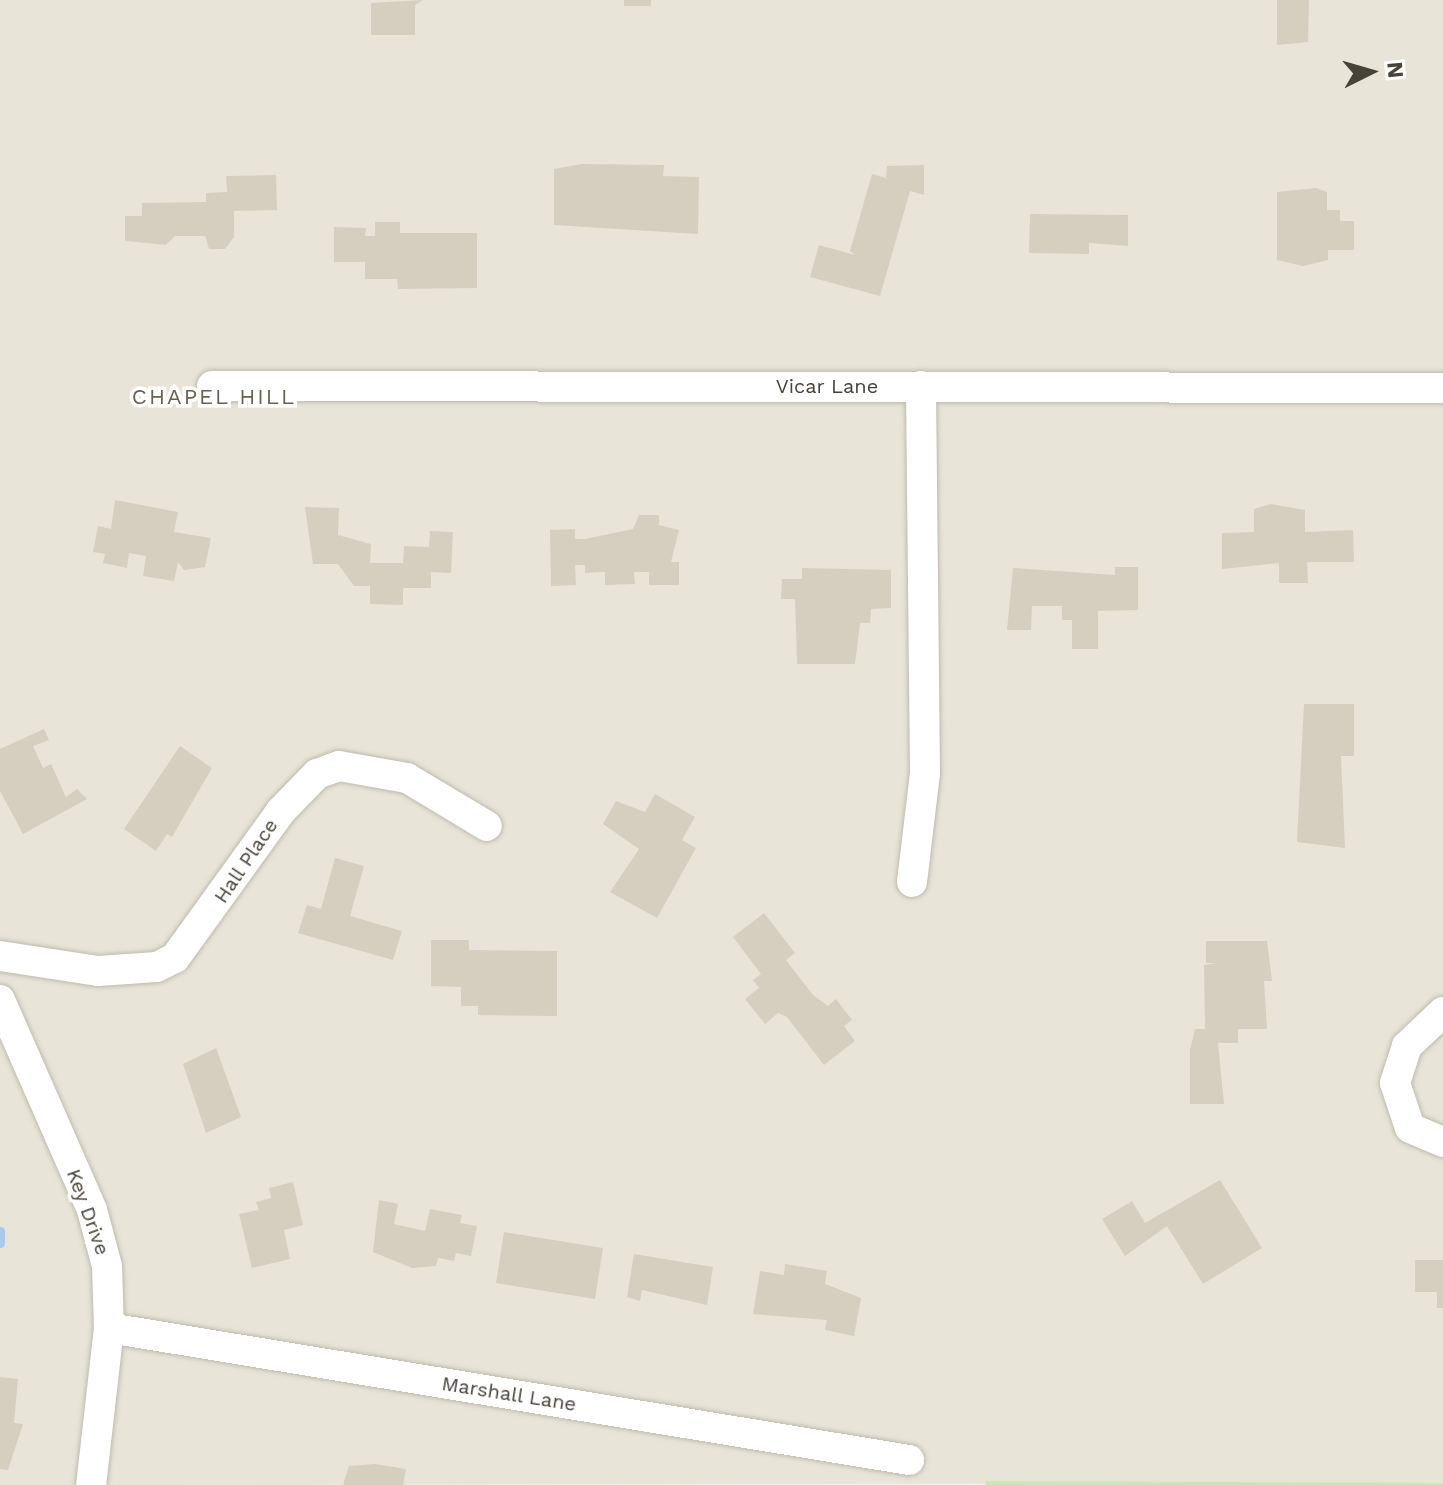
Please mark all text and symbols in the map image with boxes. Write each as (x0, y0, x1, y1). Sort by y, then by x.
north arrow (1331, 32, 1411, 112)
text: N (1382, 61, 1409, 79)
street label: Vicar Lane (776, 374, 878, 398)
district label: CHAPEL HILL (132, 384, 296, 410)
street label: Hall Place (209, 814, 283, 908)
street label: Key Drive (61, 1166, 115, 1258)
street label: Marshall Lane (440, 1371, 578, 1417)

